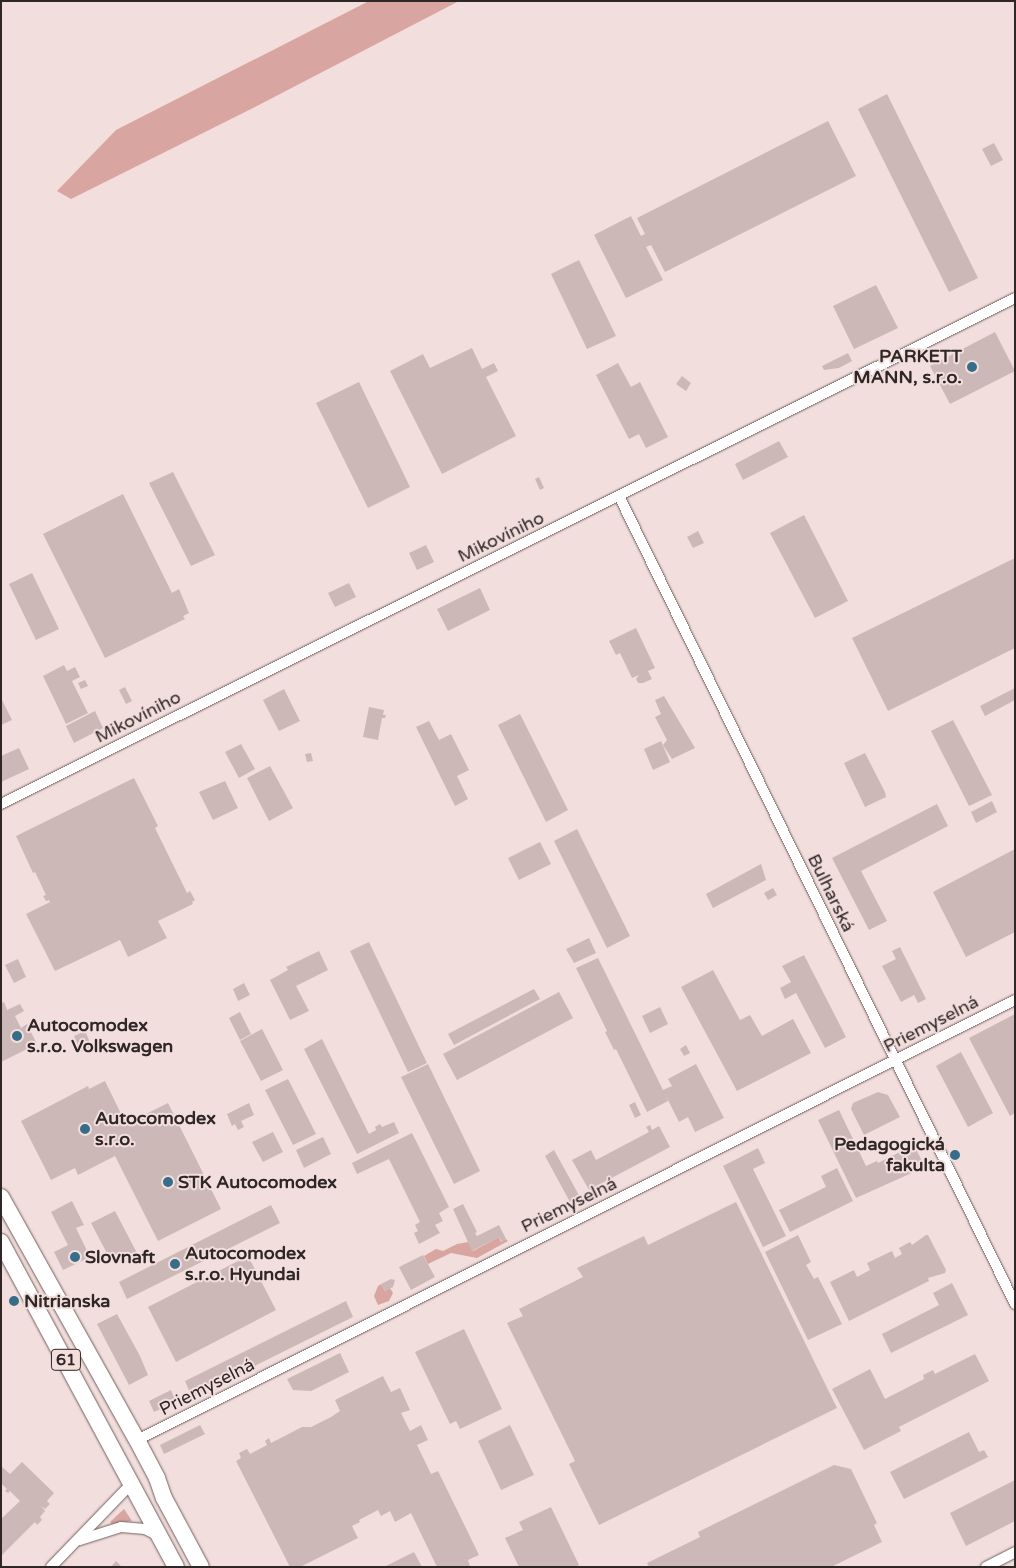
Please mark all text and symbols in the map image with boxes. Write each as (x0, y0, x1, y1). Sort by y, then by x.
place label: PARKETT MANN, s.r.o. (853, 346, 962, 388)
marker: PARKETT MANN, s.r.o. (966, 361, 978, 373)
street label: Mikovíniho (454, 507, 548, 567)
street label: Mikovíniho (91, 686, 185, 748)
street label: Bulharská (803, 850, 859, 936)
street label: Priemyselná (880, 991, 982, 1057)
place label: Autocomodex s.r.o. Volkswagen (27, 1015, 173, 1058)
marker: Autocomodex s.r.o. Volkswagen (11, 1030, 23, 1042)
place label: Autocomodex s.r.o. (95, 1108, 216, 1150)
marker: Autocomodex s.r.o. (79, 1123, 91, 1135)
place label: Pedagogická fakulta (834, 1134, 945, 1176)
marker: Pedagogická fakulta (949, 1149, 961, 1161)
place label: STK Autocomodex (178, 1171, 337, 1193)
street label: Priemyselná (518, 1173, 620, 1237)
marker: STK Autocomodex (162, 1176, 174, 1188)
place label: Autocomodex s.r.o. Hyundai (185, 1243, 306, 1286)
place label: Slovnaft (85, 1246, 155, 1268)
marker: Slovnaft (69, 1251, 81, 1263)
marker: Autocomodex s.r.o. Hyundai (169, 1258, 181, 1270)
place label: Nitrianska (24, 1290, 110, 1312)
marker: Nitrianska (8, 1295, 20, 1307)
road number: 61 (50, 1346, 82, 1374)
street label: Priemyselná (156, 1354, 258, 1420)

